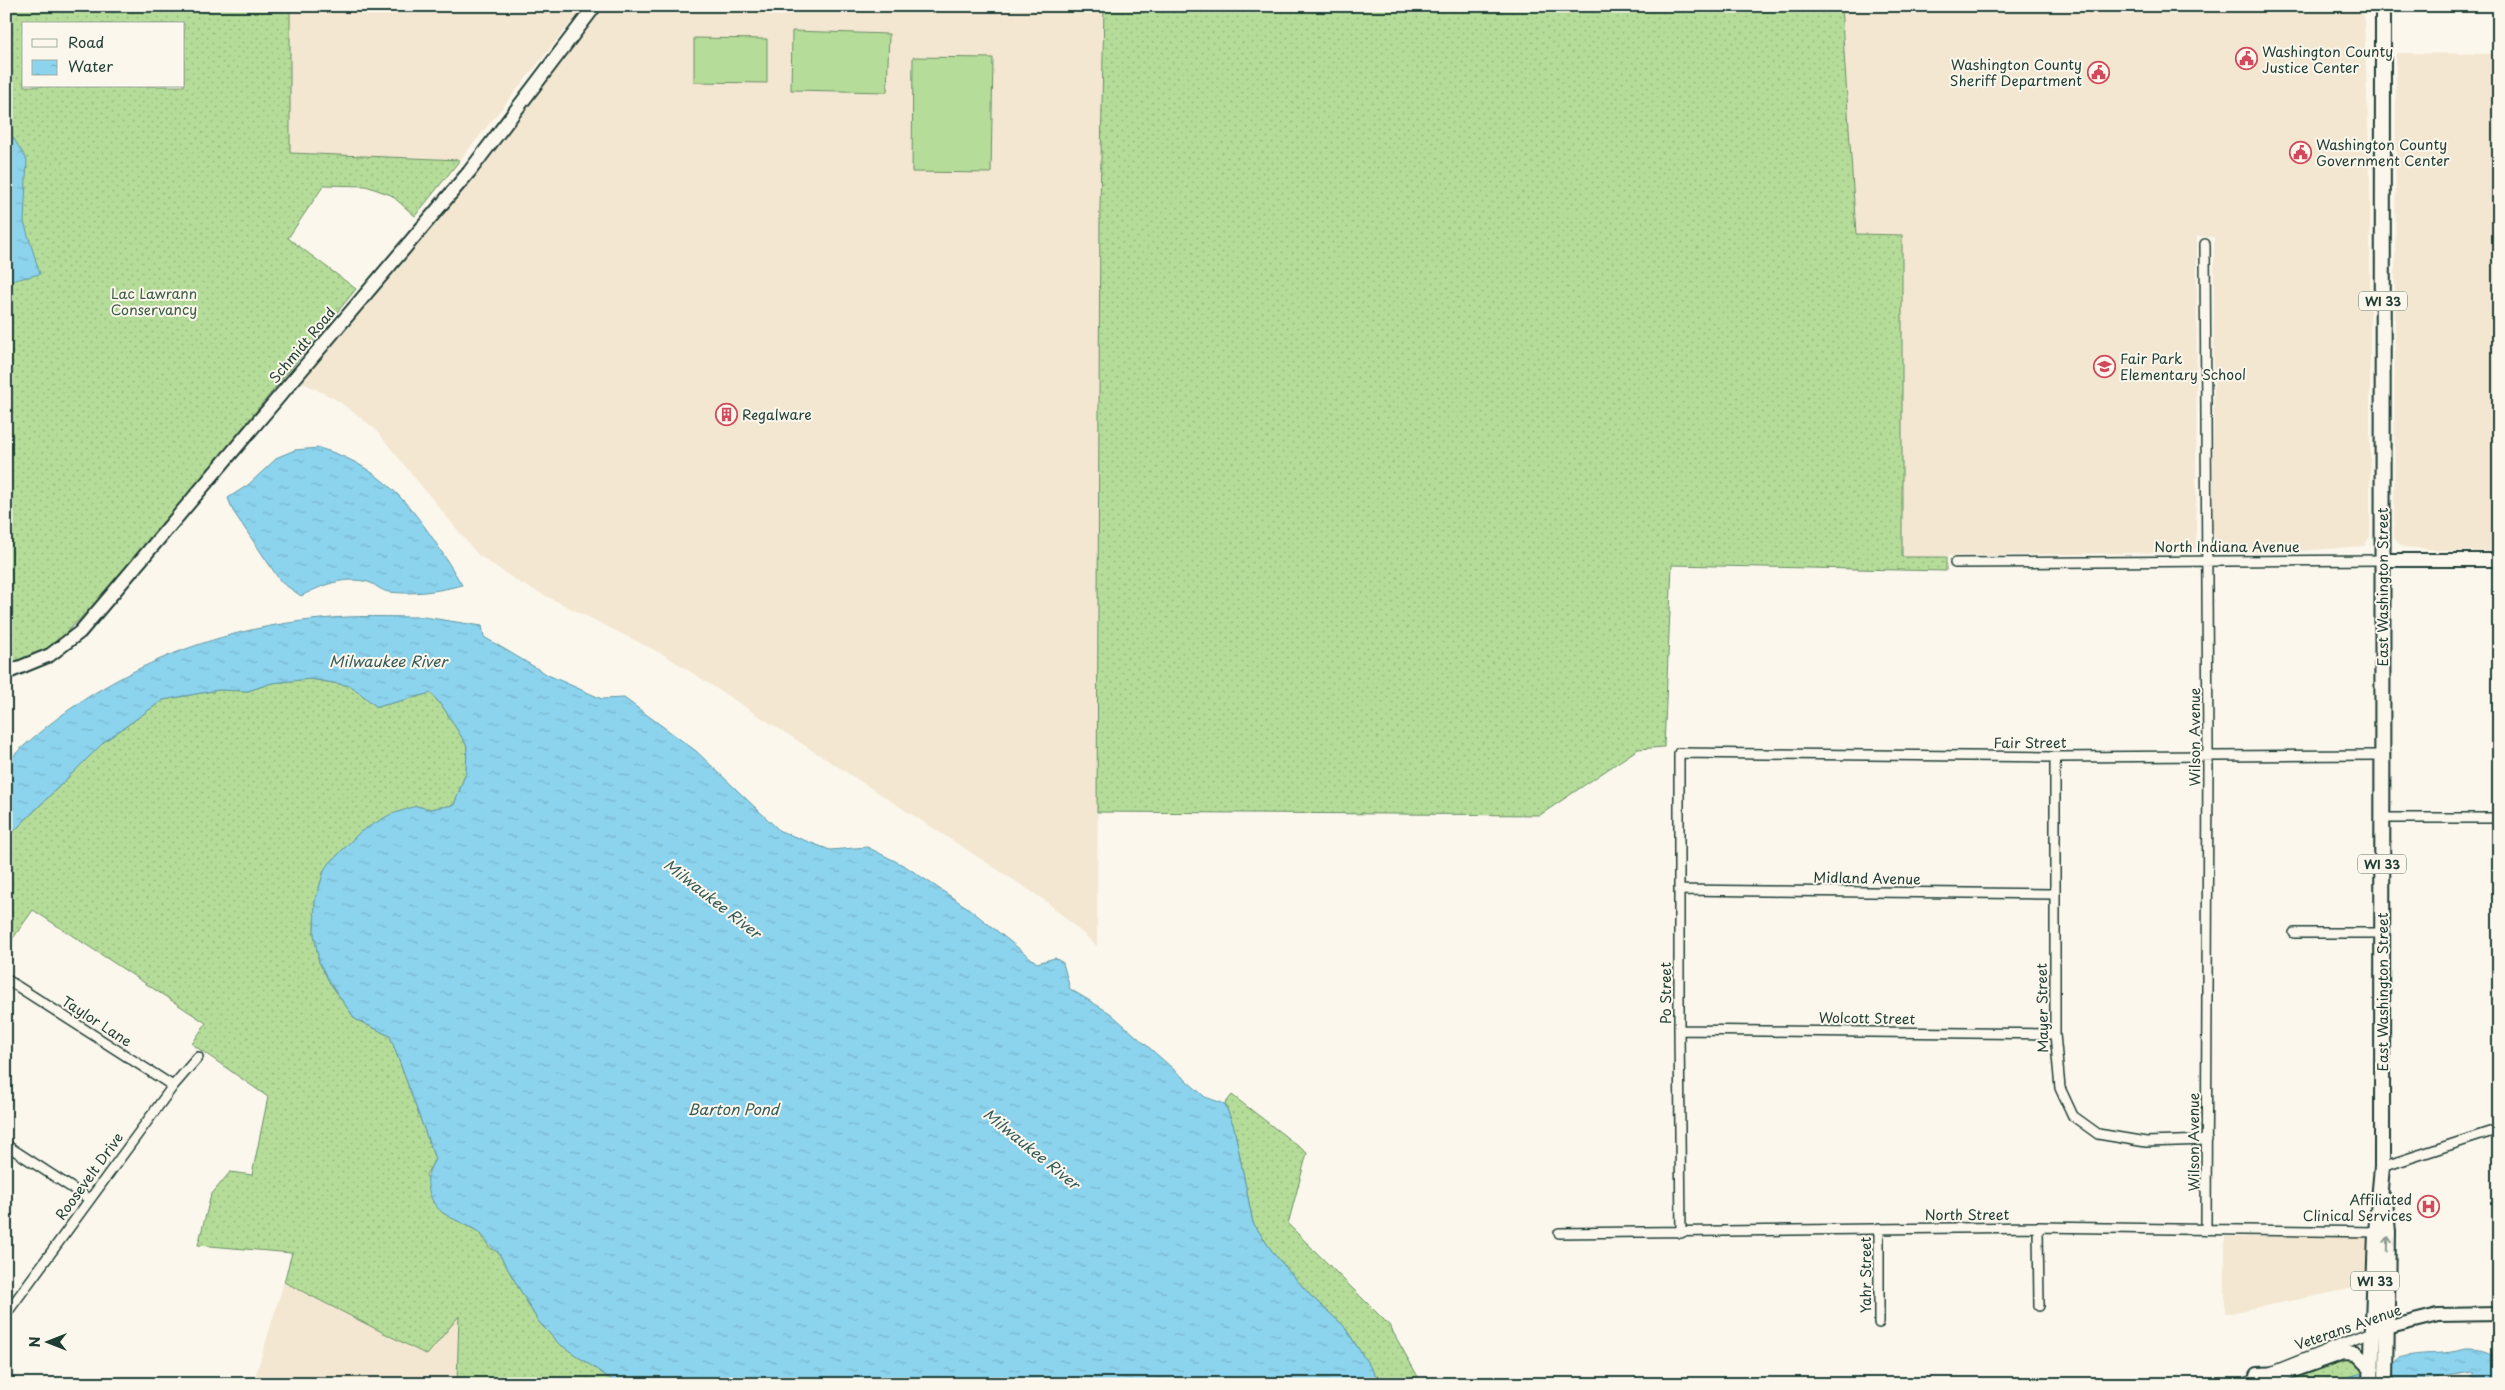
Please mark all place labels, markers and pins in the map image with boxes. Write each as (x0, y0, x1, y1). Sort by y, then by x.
place label: Washington County Justice Center (2262, 41, 2393, 78)
public building icon: Washington County Justice Center (2234, 47, 2258, 71)
place label: Washington County Sheriff Department (1950, 54, 2082, 91)
public building icon: Washington County Sheriff Department (2086, 60, 2110, 84)
place label: Washington County Government Center (2316, 134, 2450, 171)
public building icon: Washington County Government Center (2288, 140, 2312, 164)
place label: Fair Park Elementary School (2120, 348, 2246, 385)
school or university icon: Fair Park Elementary School (2092, 354, 2116, 378)
building icon: Regalware (714, 402, 738, 426)
place label: Regalware (742, 404, 812, 425)
place label: Affiliated Clinical Services (2303, 1189, 2412, 1226)
hospital icon: Affiliated Clinical Services (2416, 1195, 2440, 1219)

